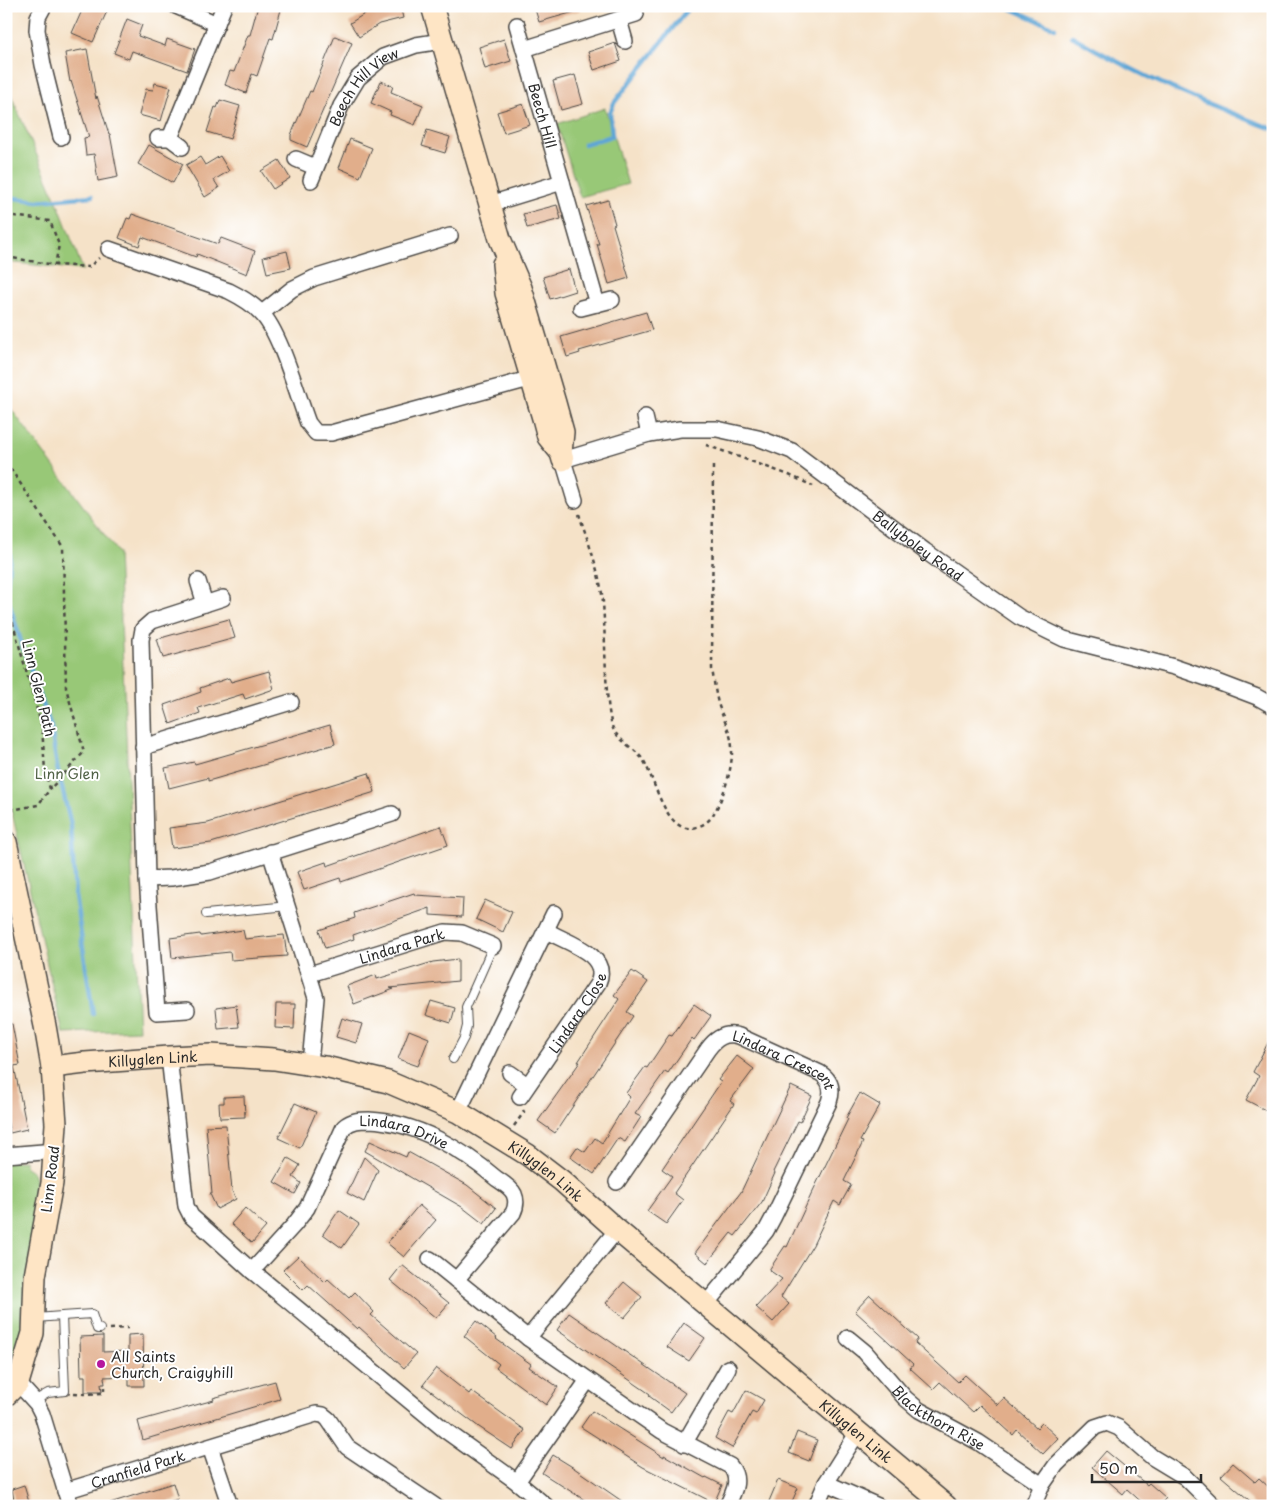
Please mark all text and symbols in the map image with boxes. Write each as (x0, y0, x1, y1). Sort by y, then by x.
street label: Beech Hill View (323, 42, 401, 129)
street label: Beech Hill (524, 80, 562, 150)
street label: Ballyboley Road (869, 505, 968, 586)
street label: Linn Glen Path (17, 637, 61, 739)
park label: Linn Glen (35, 763, 99, 784)
street label: Lindara Park (356, 922, 447, 969)
street label: Lindara Close (543, 971, 611, 1057)
street label: Lindara Crescent (731, 1024, 841, 1092)
street label: Killyglen Link (107, 1045, 198, 1072)
street label: Lindara Drive (359, 1109, 453, 1154)
street label: Killyglen Link (504, 1135, 589, 1206)
street label: Linn Road (35, 1144, 65, 1214)
place label: All Saints Church, Craigyhill (111, 1346, 233, 1383)
marker: All Saints Church, Craigyhill (95, 1358, 107, 1370)
street label: Blackthorn Rise (888, 1380, 990, 1455)
street label: Killyglen Link (815, 1394, 898, 1468)
street label: Cranfield Park (88, 1444, 188, 1493)
scale bar (1092, 1452, 1200, 1484)
text: 50 m (1099, 1456, 1138, 1479)

